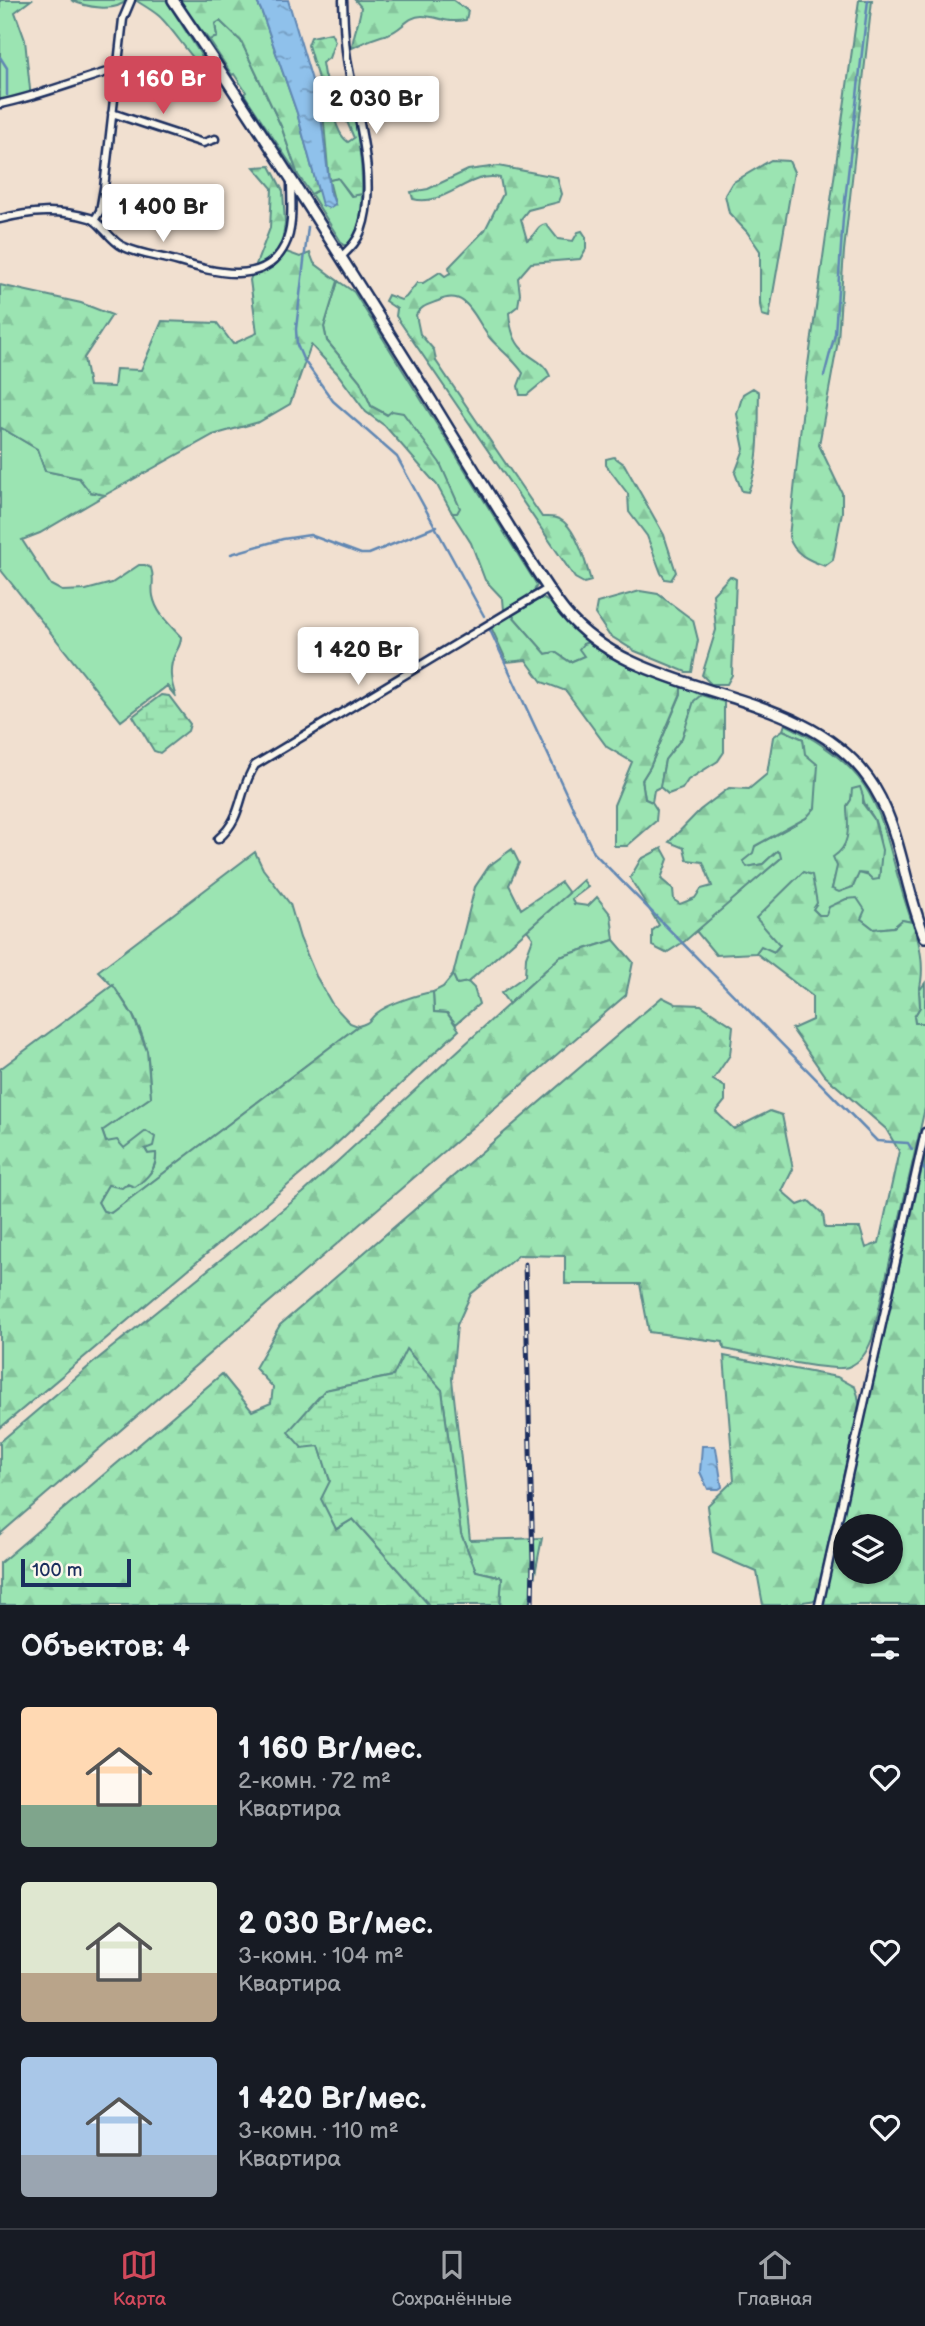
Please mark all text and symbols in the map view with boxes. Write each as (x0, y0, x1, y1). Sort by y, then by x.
pin: 1 160 Br (91, 57, 235, 116)
text: 1 160 Br (120, 65, 206, 93)
pin: 2 030 Br (304, 76, 448, 136)
text: 2 030 Br (329, 85, 423, 113)
pin: 1 400 Br (91, 184, 235, 244)
text: 1 400 Br (118, 193, 208, 221)
pin: 1 420 Br (286, 628, 430, 687)
text: 1 420 Br (314, 636, 402, 664)
map controls (833, 1514, 903, 1584)
button: layers (833, 1514, 903, 1584)
scale bar (21, 1556, 131, 1588)
text: 100 m (32, 1559, 83, 1582)
icon: filters (866, 1628, 904, 1666)
text: Объектов: 4 (21, 1629, 190, 1665)
text: 1 160 Br/мес. (238, 1731, 422, 1767)
icon: home (77, 1735, 161, 1819)
icon: heart (866, 1758, 904, 1796)
text: 2-комн. · 72 m² (238, 1767, 391, 1795)
text: Квартира (238, 1795, 341, 1823)
text: 2 030 Br/мес. (238, 1906, 433, 1942)
icon: home (77, 1910, 161, 1994)
icon: heart (866, 1933, 904, 1971)
text: 3-комн. · 104 m² (238, 1942, 404, 1970)
text: Квартира (238, 1970, 341, 1998)
text: 1 420 Br/мес. (238, 2081, 427, 2117)
icon: home (77, 2085, 161, 2169)
icon: heart (866, 2108, 904, 2146)
text: 3-комн. · 110 m² (238, 2117, 399, 2145)
text: Квартира (238, 2145, 341, 2173)
tab: Карта (113, 2246, 166, 2311)
tab: Сохранённые (392, 2246, 512, 2311)
tab: Главная (737, 2246, 812, 2311)

